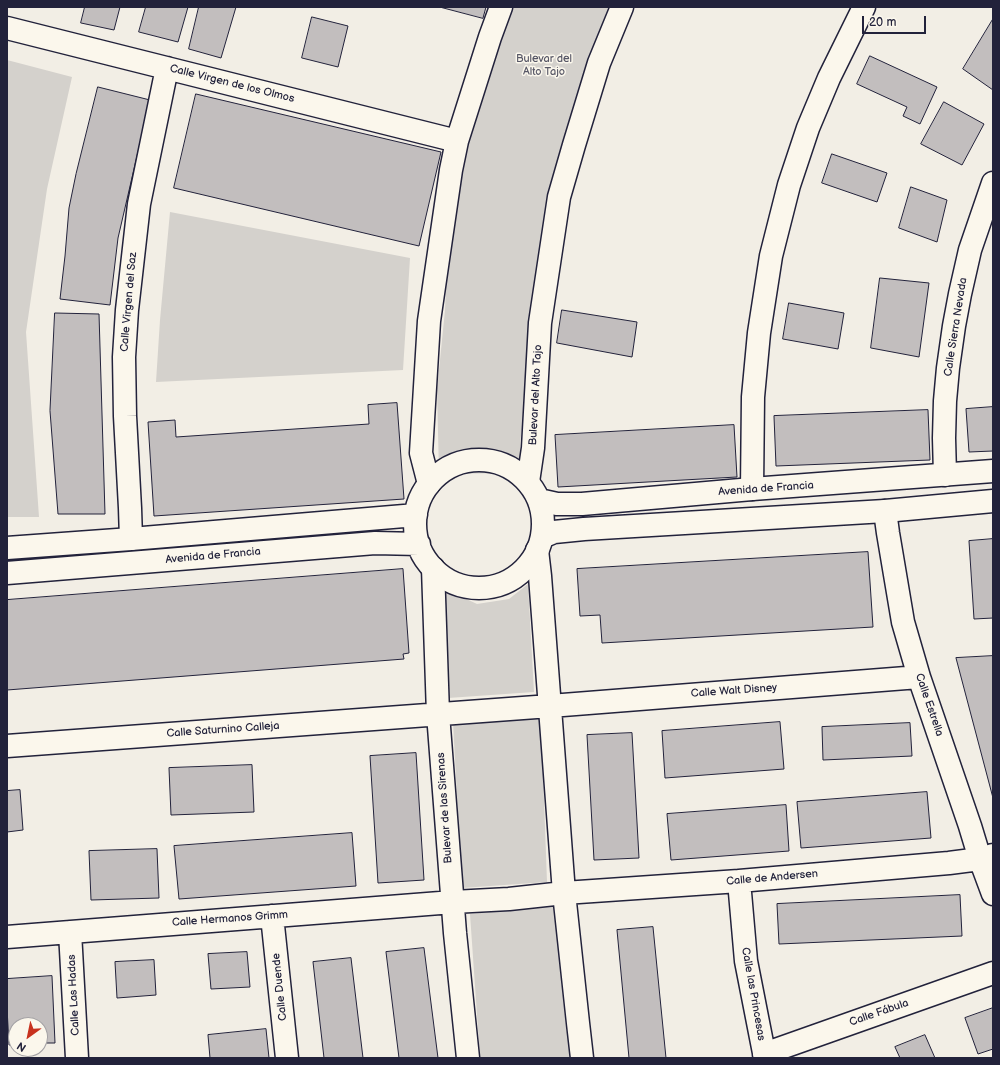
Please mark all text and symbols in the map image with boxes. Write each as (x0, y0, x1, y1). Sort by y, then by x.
scale bar (864, 8, 928, 34)
text: 20 m (869, 15, 896, 30)
park label: Bulevar del Alto Tajo (516, 52, 572, 78)
street label: Calle Virgen de los Olmos (168, 62, 296, 106)
street label: Calle Virgen del Saz (118, 252, 140, 352)
street label: Calle Sierra Nevada (942, 277, 970, 377)
street label: Bulevar del Alto Tajo (527, 344, 545, 446)
street label: Avenida de Francia (718, 479, 814, 499)
street label: Avenida de Francia (165, 545, 261, 567)
street label: Calle Estrella (912, 672, 946, 738)
street label: Calle Walt Disney (690, 681, 778, 701)
street label: Calle Saturnino Calleja (166, 719, 280, 741)
street label: Bulevar de las Sirenas (435, 752, 455, 864)
street label: Calle de Andersen (726, 867, 818, 889)
street label: Calle Hermanos Grimm (172, 908, 288, 930)
street label: Calle las Princesas (738, 946, 768, 1042)
street label: Calle Duende (270, 952, 290, 1022)
street label: Calle Las Hadas (65, 954, 83, 1036)
street label: Calle Fábula (848, 997, 910, 1029)
north arrow (8, 1017, 48, 1057)
text: N (15, 1039, 29, 1054)

